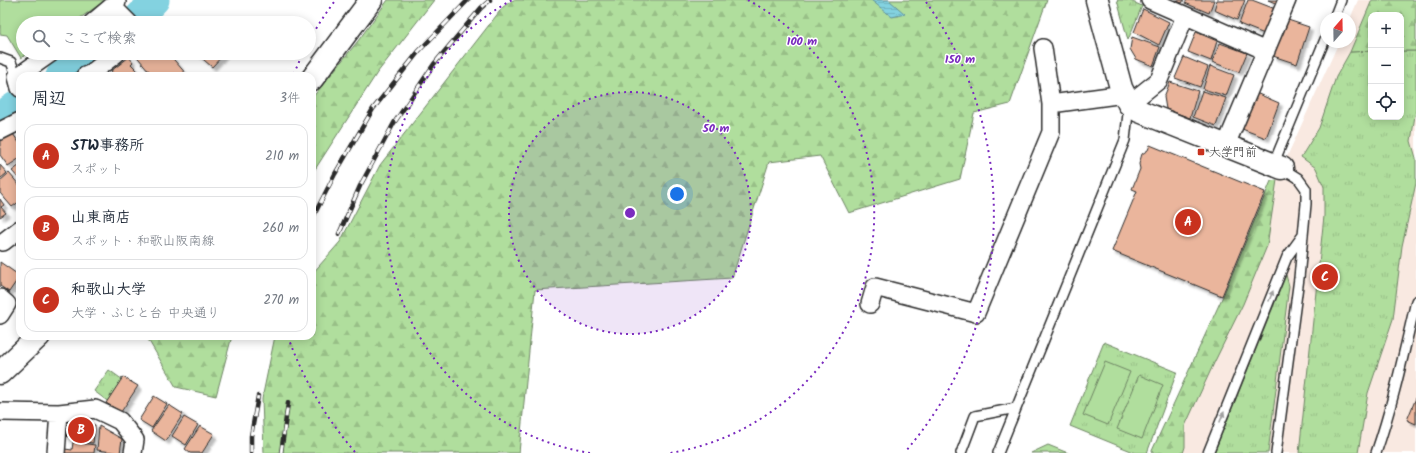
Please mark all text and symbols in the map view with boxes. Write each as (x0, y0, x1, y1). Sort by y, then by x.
north arrow (1320, 12, 1356, 48)
map controls (1368, 12, 1404, 120)
button: + (1368, 12, 1404, 48)
search box (16, 16, 316, 60)
icon: search (30, 27, 52, 49)
text: ここで検索 (62, 27, 137, 51)
text: 100 m (787, 32, 817, 51)
button: − (1368, 48, 1404, 84)
text: 150 m (945, 50, 975, 69)
button: locate (1368, 84, 1404, 120)
text: 周辺 (32, 86, 66, 113)
text: 3件 (280, 88, 300, 109)
text: 50 m (702, 119, 730, 138)
text: STW事務所 (71, 134, 144, 158)
place label: 大学門前 (1209, 143, 1257, 162)
text: A (42, 146, 50, 167)
text: 210 m (265, 146, 299, 167)
marker: 大学門前 (1196, 147, 1206, 157)
text: スポット (71, 159, 123, 180)
your location (667, 184, 687, 204)
text: 山東商店 (71, 206, 131, 230)
centre of rings (623, 206, 637, 220)
pin: A (1175, 207, 1201, 237)
text: B (42, 218, 50, 239)
text: 260 m (262, 218, 299, 239)
text: スポット · 和歌山阪南線 (71, 231, 215, 252)
pin: C (1312, 262, 1338, 292)
text: 和歌山大学 (71, 278, 146, 302)
text: C (42, 290, 50, 311)
text: 270 m (263, 290, 299, 311)
one-way arrow (1268, 291, 1274, 302)
text: 大学 · ふじと台 中央通り (71, 303, 220, 324)
one-way arrow (1219, 411, 1225, 422)
pin: B (68, 415, 94, 445)

